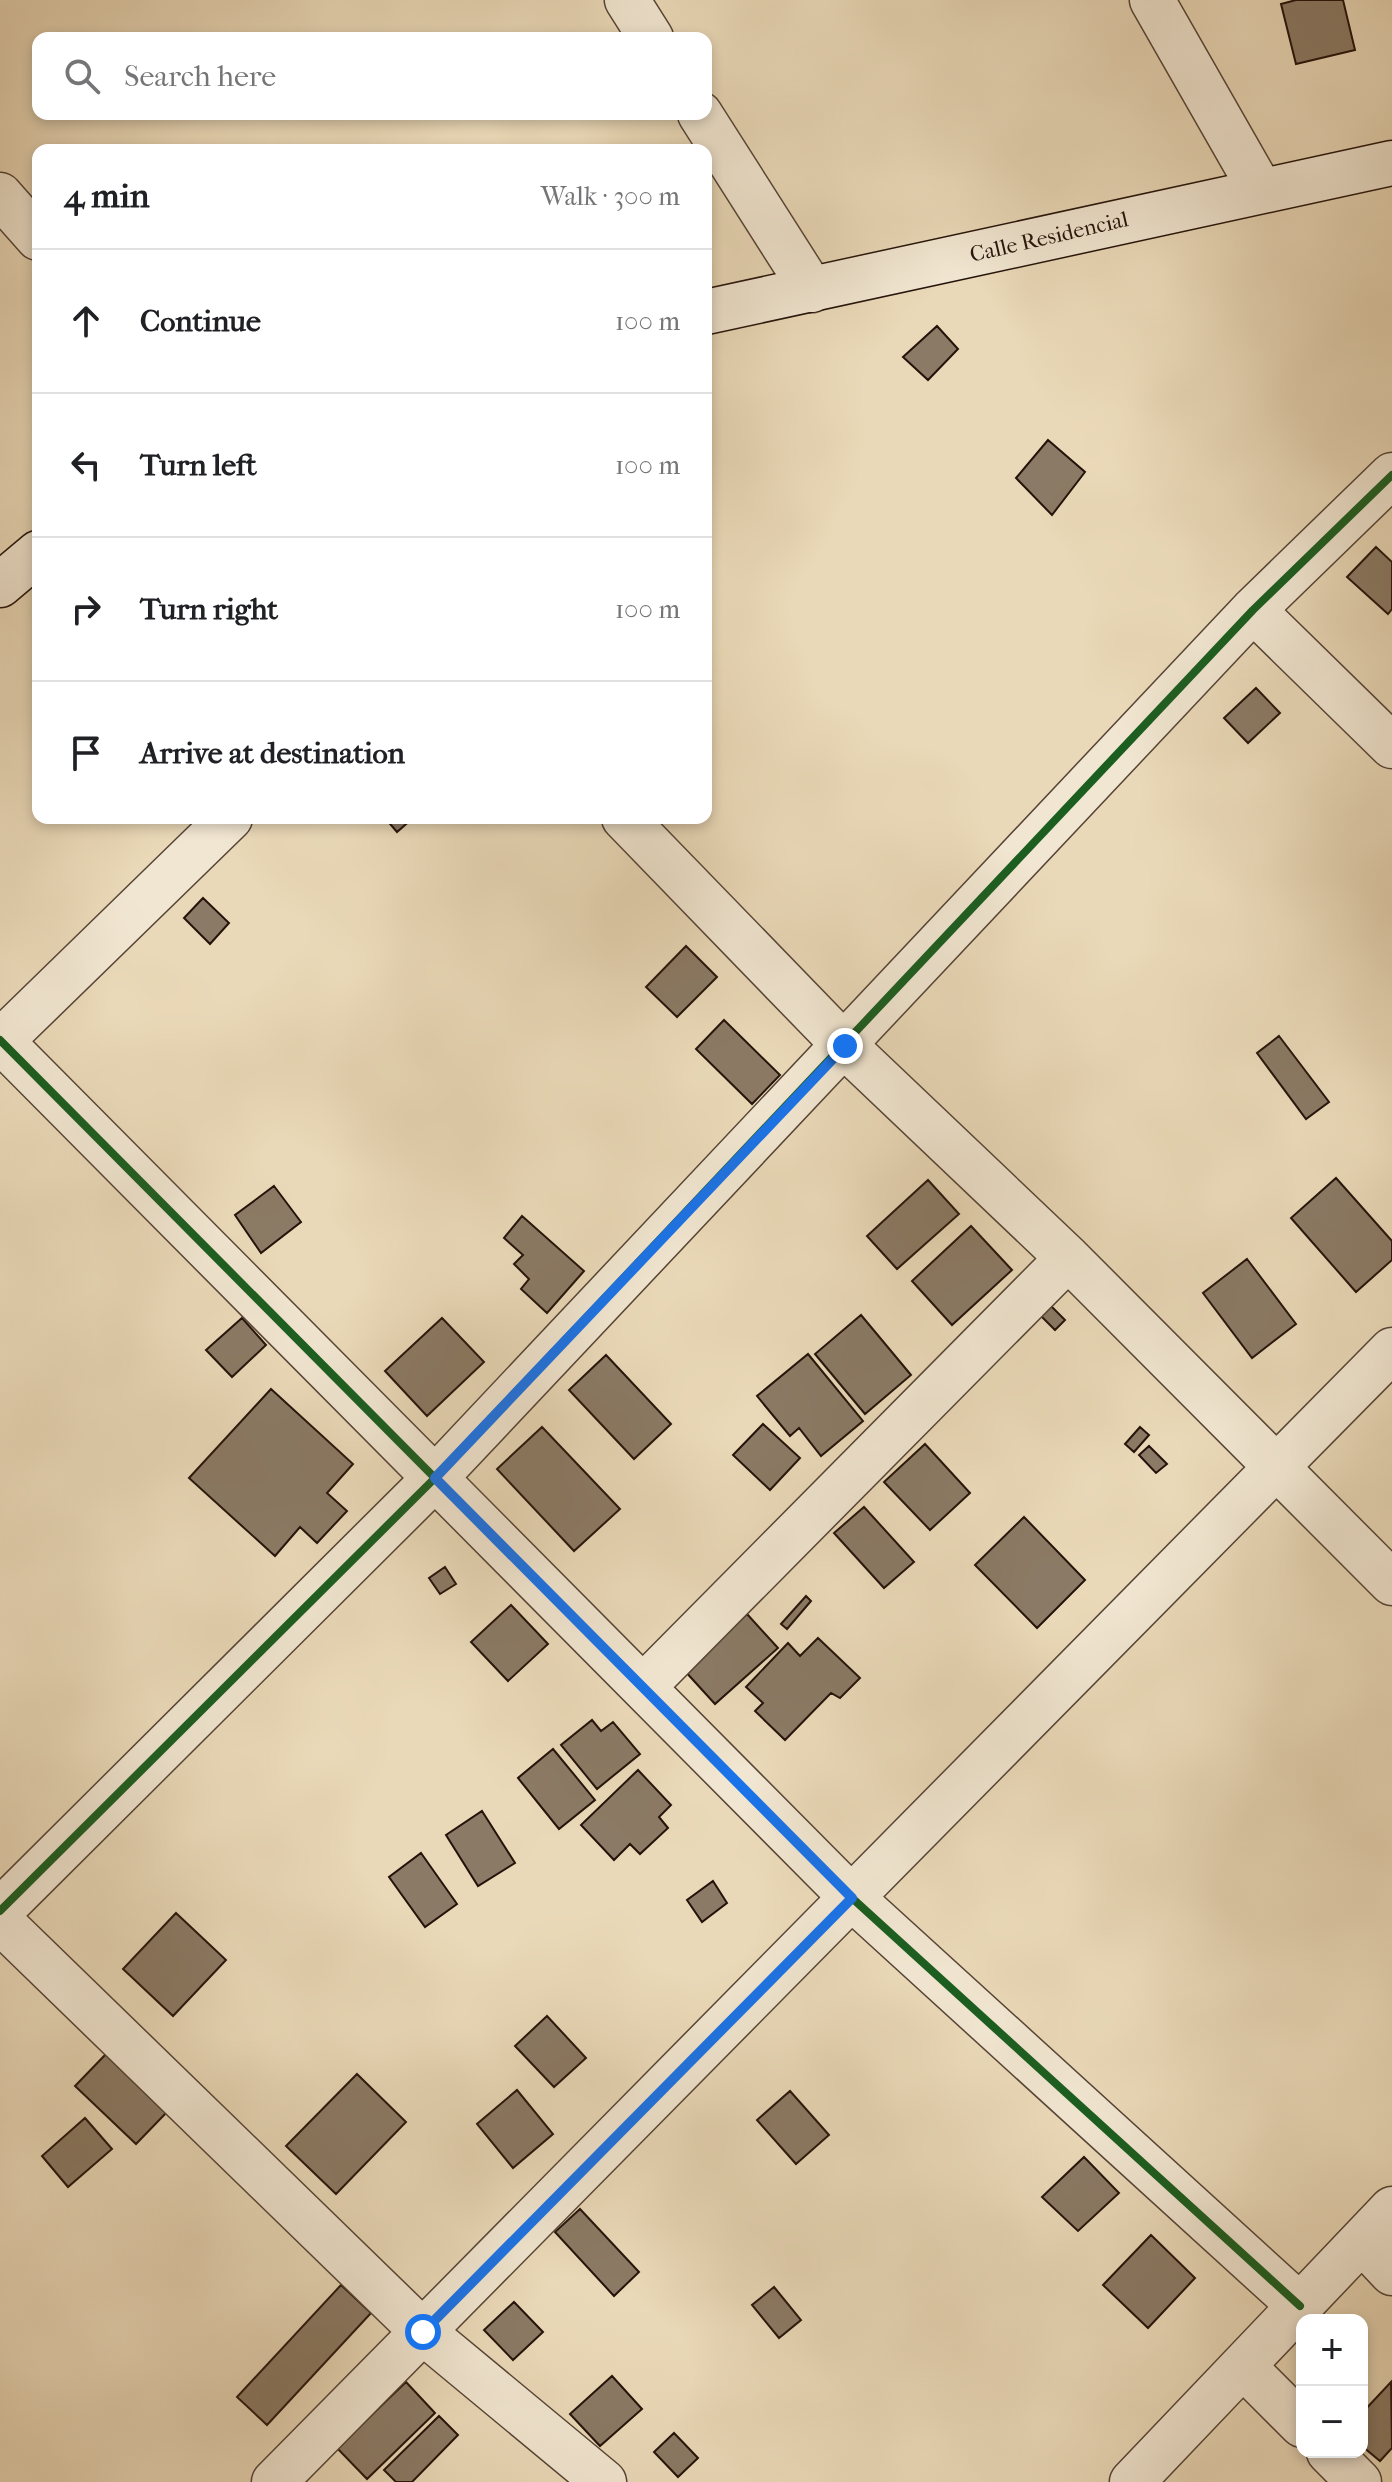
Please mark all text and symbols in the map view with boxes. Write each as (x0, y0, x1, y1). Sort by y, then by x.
search box (32, 32, 712, 120)
icon: search (60, 54, 104, 98)
text: Search here (124, 59, 276, 94)
text: 4 min (64, 176, 149, 216)
text: Walk · 300 m (541, 181, 680, 212)
street label: Calle Residencial (967, 206, 1131, 268)
icon: ahead (64, 299, 108, 343)
text: Continue (140, 304, 261, 339)
text: 100 m (615, 306, 680, 337)
icon: left (64, 443, 108, 487)
text: Turn left (140, 448, 257, 483)
text: 100 m (615, 450, 680, 481)
icon: right (64, 587, 108, 631)
text: Turn right (140, 592, 278, 627)
text: 100 m (615, 594, 680, 625)
icon: arrive (64, 731, 108, 775)
text: Arrive at destination (140, 736, 405, 771)
route end (827, 1028, 863, 1064)
route start (405, 2314, 441, 2350)
map controls (1296, 2314, 1368, 2458)
button: + (1296, 2314, 1368, 2386)
button: − (1296, 2386, 1368, 2458)

